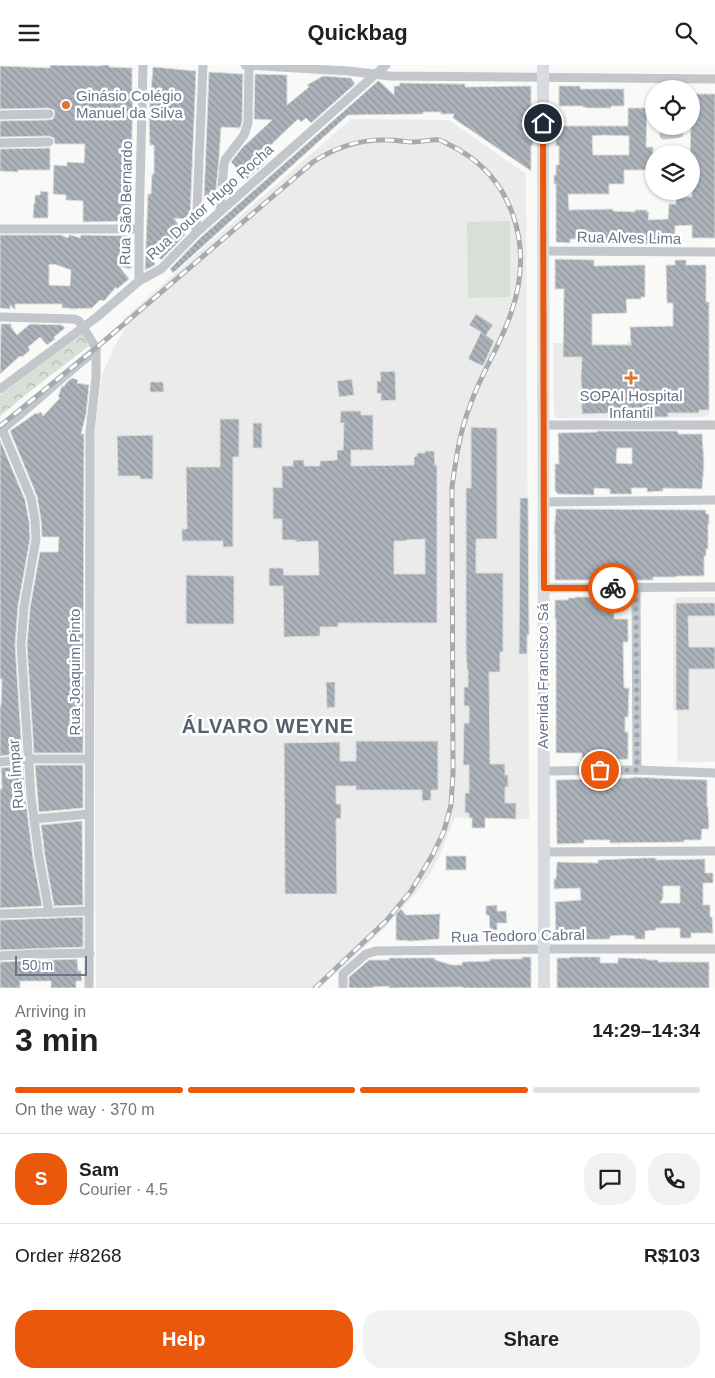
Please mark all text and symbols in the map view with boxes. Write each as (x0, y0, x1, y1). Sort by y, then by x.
icon: menu (15, 19, 43, 47)
icon: search (672, 19, 700, 47)
text: Quickbag (307, 20, 408, 45)
map controls (645, 80, 700, 200)
button: locate (645, 80, 700, 135)
place label: Ginásio Colégio Manuel da Silva (76, 87, 183, 121)
marker: Ginásio Colégio Manuel da Silva (60, 99, 72, 111)
pin (522, 102, 564, 144)
icon: home (529, 109, 557, 137)
street label: Rua Doutor Hugo Rocha (143, 140, 277, 263)
street label: Rua São Bernardo (116, 141, 135, 265)
button: layers (645, 145, 700, 200)
street label: Rua Alves Lima (577, 228, 682, 247)
marker: SOPAI Hospital Infantil (624, 371, 638, 385)
place label: SOPAI Hospital Infantil (579, 387, 683, 421)
courier (588, 563, 638, 613)
icon: bike (599, 574, 627, 602)
street label: Avenida Francisco Sá (534, 603, 551, 749)
street label: Rua Joaquim Pinto (66, 609, 83, 735)
district label: ÁLVARO WEYNE (182, 715, 354, 737)
street label: Rua Ímpar (5, 739, 26, 810)
pin (579, 749, 621, 791)
icon: bag (586, 756, 614, 784)
street label: Rua Teodoro Cabral (451, 926, 585, 945)
scale bar (15, 953, 88, 976)
text: 50 m (22, 957, 53, 973)
text: Arriving in (15, 1003, 86, 1020)
text: 14:29–14:34 (592, 1020, 700, 1041)
text: 3 min (15, 1022, 99, 1058)
text: On the way · 370 m (15, 1101, 155, 1118)
button: chat (584, 1153, 636, 1205)
button: phone (648, 1153, 700, 1205)
text: Sam (79, 1159, 119, 1180)
text: S (35, 1168, 47, 1189)
text: Courier · 4.5 (79, 1181, 168, 1198)
text: Order #8268 (15, 1245, 122, 1266)
text: R$103 (644, 1245, 700, 1266)
button: Help (15, 1310, 353, 1368)
button: Share (363, 1310, 700, 1368)

